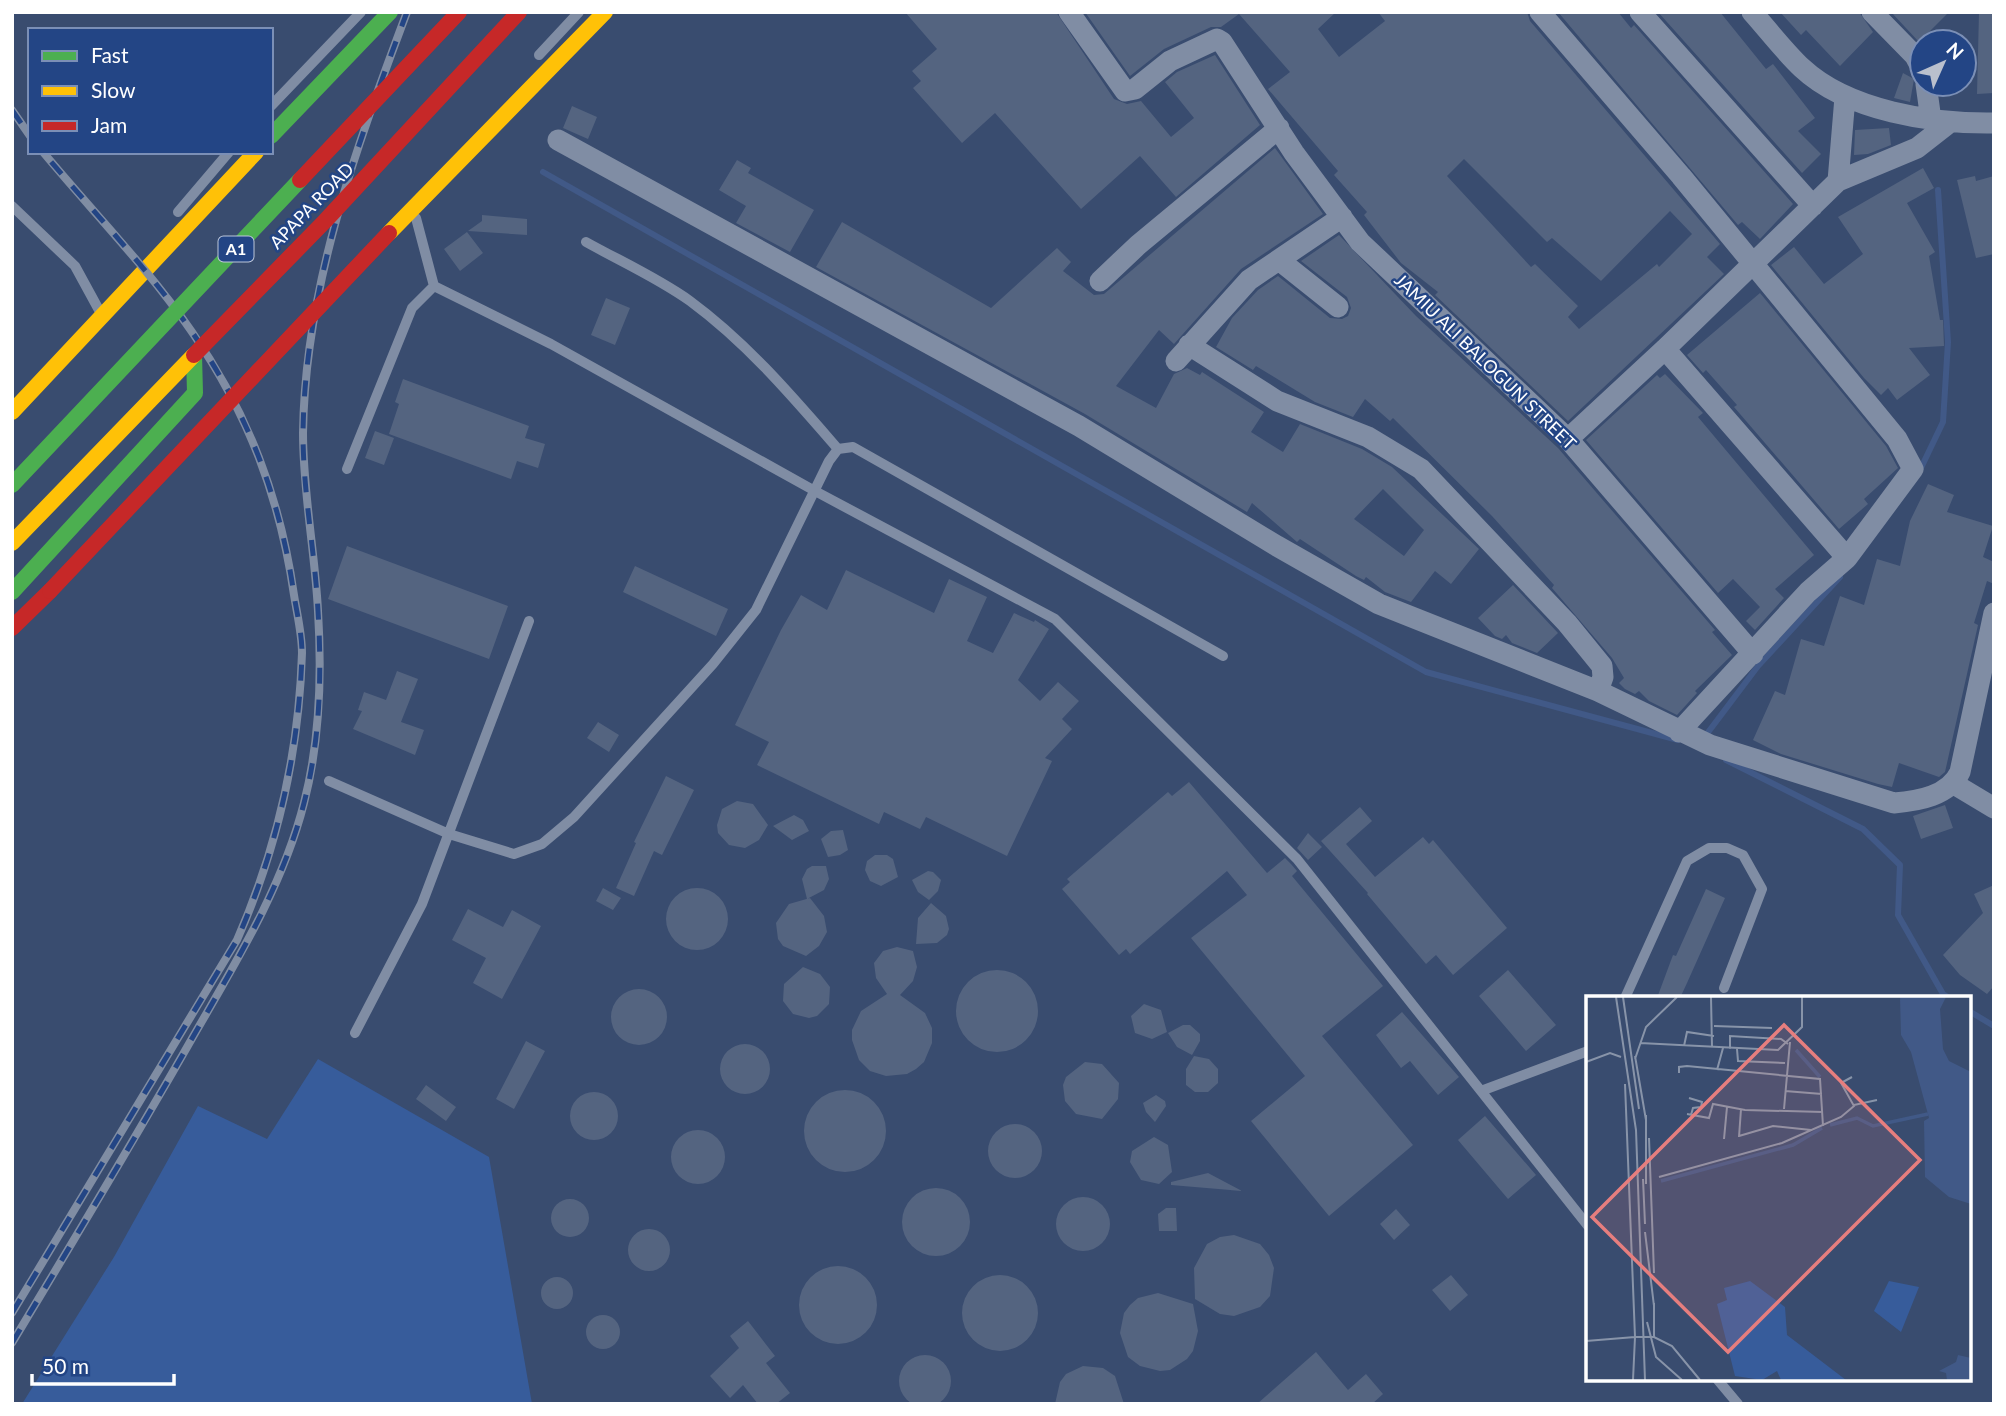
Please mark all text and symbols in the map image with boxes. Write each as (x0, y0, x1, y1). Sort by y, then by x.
legend (28, 28, 273, 154)
north arrow (1908, 28, 1978, 98)
text: N (1942, 37, 1969, 64)
text: Fast (91, 42, 129, 67)
text: Slow (91, 77, 136, 102)
text: Jam (91, 112, 127, 137)
street label: APAPA ROAD (265, 158, 358, 253)
road number: A1 (218, 236, 254, 262)
street label: JAMIU ALI BALOGUN STREET (1390, 269, 1581, 454)
inset map (1586, 996, 1971, 1381)
scale bar (32, 1342, 173, 1386)
text: 50 m (42, 1353, 89, 1378)

